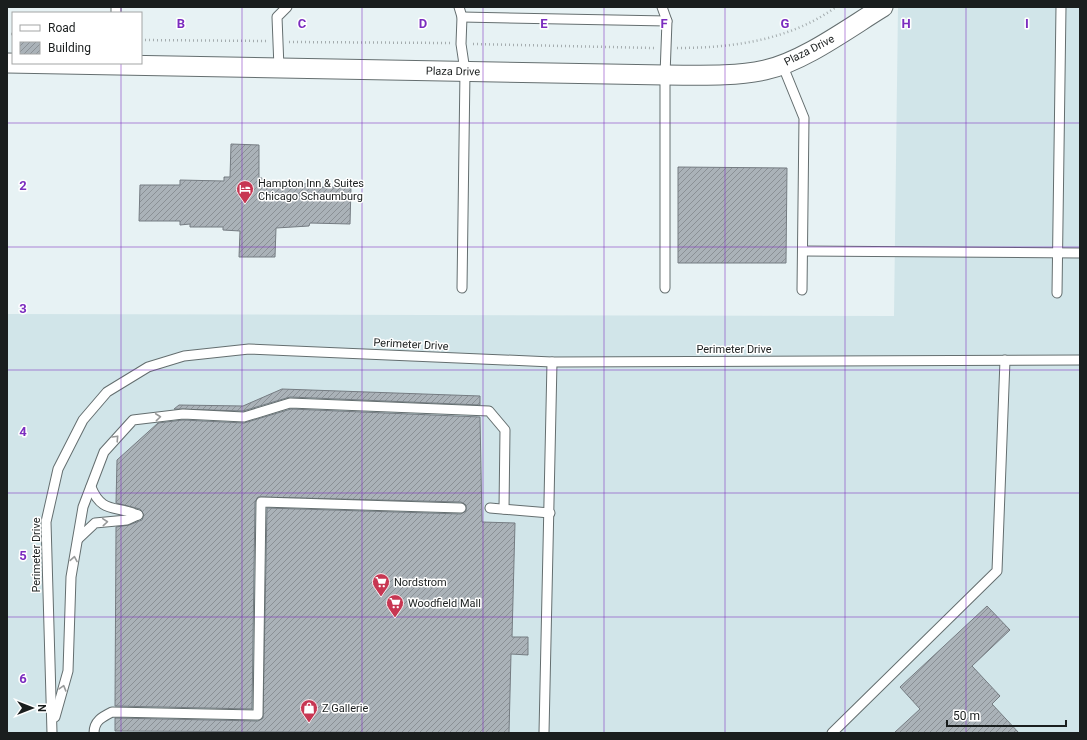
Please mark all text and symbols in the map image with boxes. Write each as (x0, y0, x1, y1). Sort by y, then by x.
legend (12, 12, 142, 64)
text: B (177, 16, 185, 31)
text: C (298, 16, 307, 31)
text: D (419, 16, 427, 31)
text: E (540, 16, 548, 31)
text: F (660, 16, 668, 31)
text: G (781, 16, 790, 31)
text: H (901, 16, 911, 31)
text: I (1025, 16, 1029, 31)
text: Road (48, 21, 76, 35)
street label: Plaza Drive (782, 32, 837, 69)
text: Building (48, 41, 91, 55)
street label: Plaza Drive (426, 65, 481, 78)
place label: Hampton Inn & Suites Chicago Schaumburg (258, 177, 364, 203)
text: 2 (19, 178, 27, 193)
hotel icon: Hampton Inn & Suites Chicago Schaumburg (235, 179, 255, 204)
text: 3 (19, 301, 27, 316)
street label: Perimeter Drive (373, 336, 449, 353)
street label: Perimeter Drive (696, 343, 772, 356)
one-way arrow (155, 413, 161, 422)
text: 4 (19, 424, 27, 439)
one-way arrow (112, 435, 119, 443)
street label: Perimeter Drive (30, 517, 43, 593)
one-way arrow (102, 517, 108, 526)
text: 5 (19, 548, 27, 563)
one-way arrow (70, 556, 78, 562)
supermarket icon: Nordstrom (371, 572, 391, 597)
place label: Nordstrom (394, 576, 447, 589)
supermarket icon: Woodfield Mall (385, 593, 405, 618)
place label: Woodfield Mall (408, 597, 481, 610)
text: 6 (19, 671, 27, 686)
one-way arrow (58, 685, 67, 692)
north arrow (12, 688, 52, 728)
shop icon: Z Gallerie (299, 698, 319, 723)
place label: Z Gallerie (322, 702, 368, 715)
scale bar (947, 702, 1066, 728)
text: N (35, 704, 48, 712)
text: 50 m (953, 709, 980, 723)

